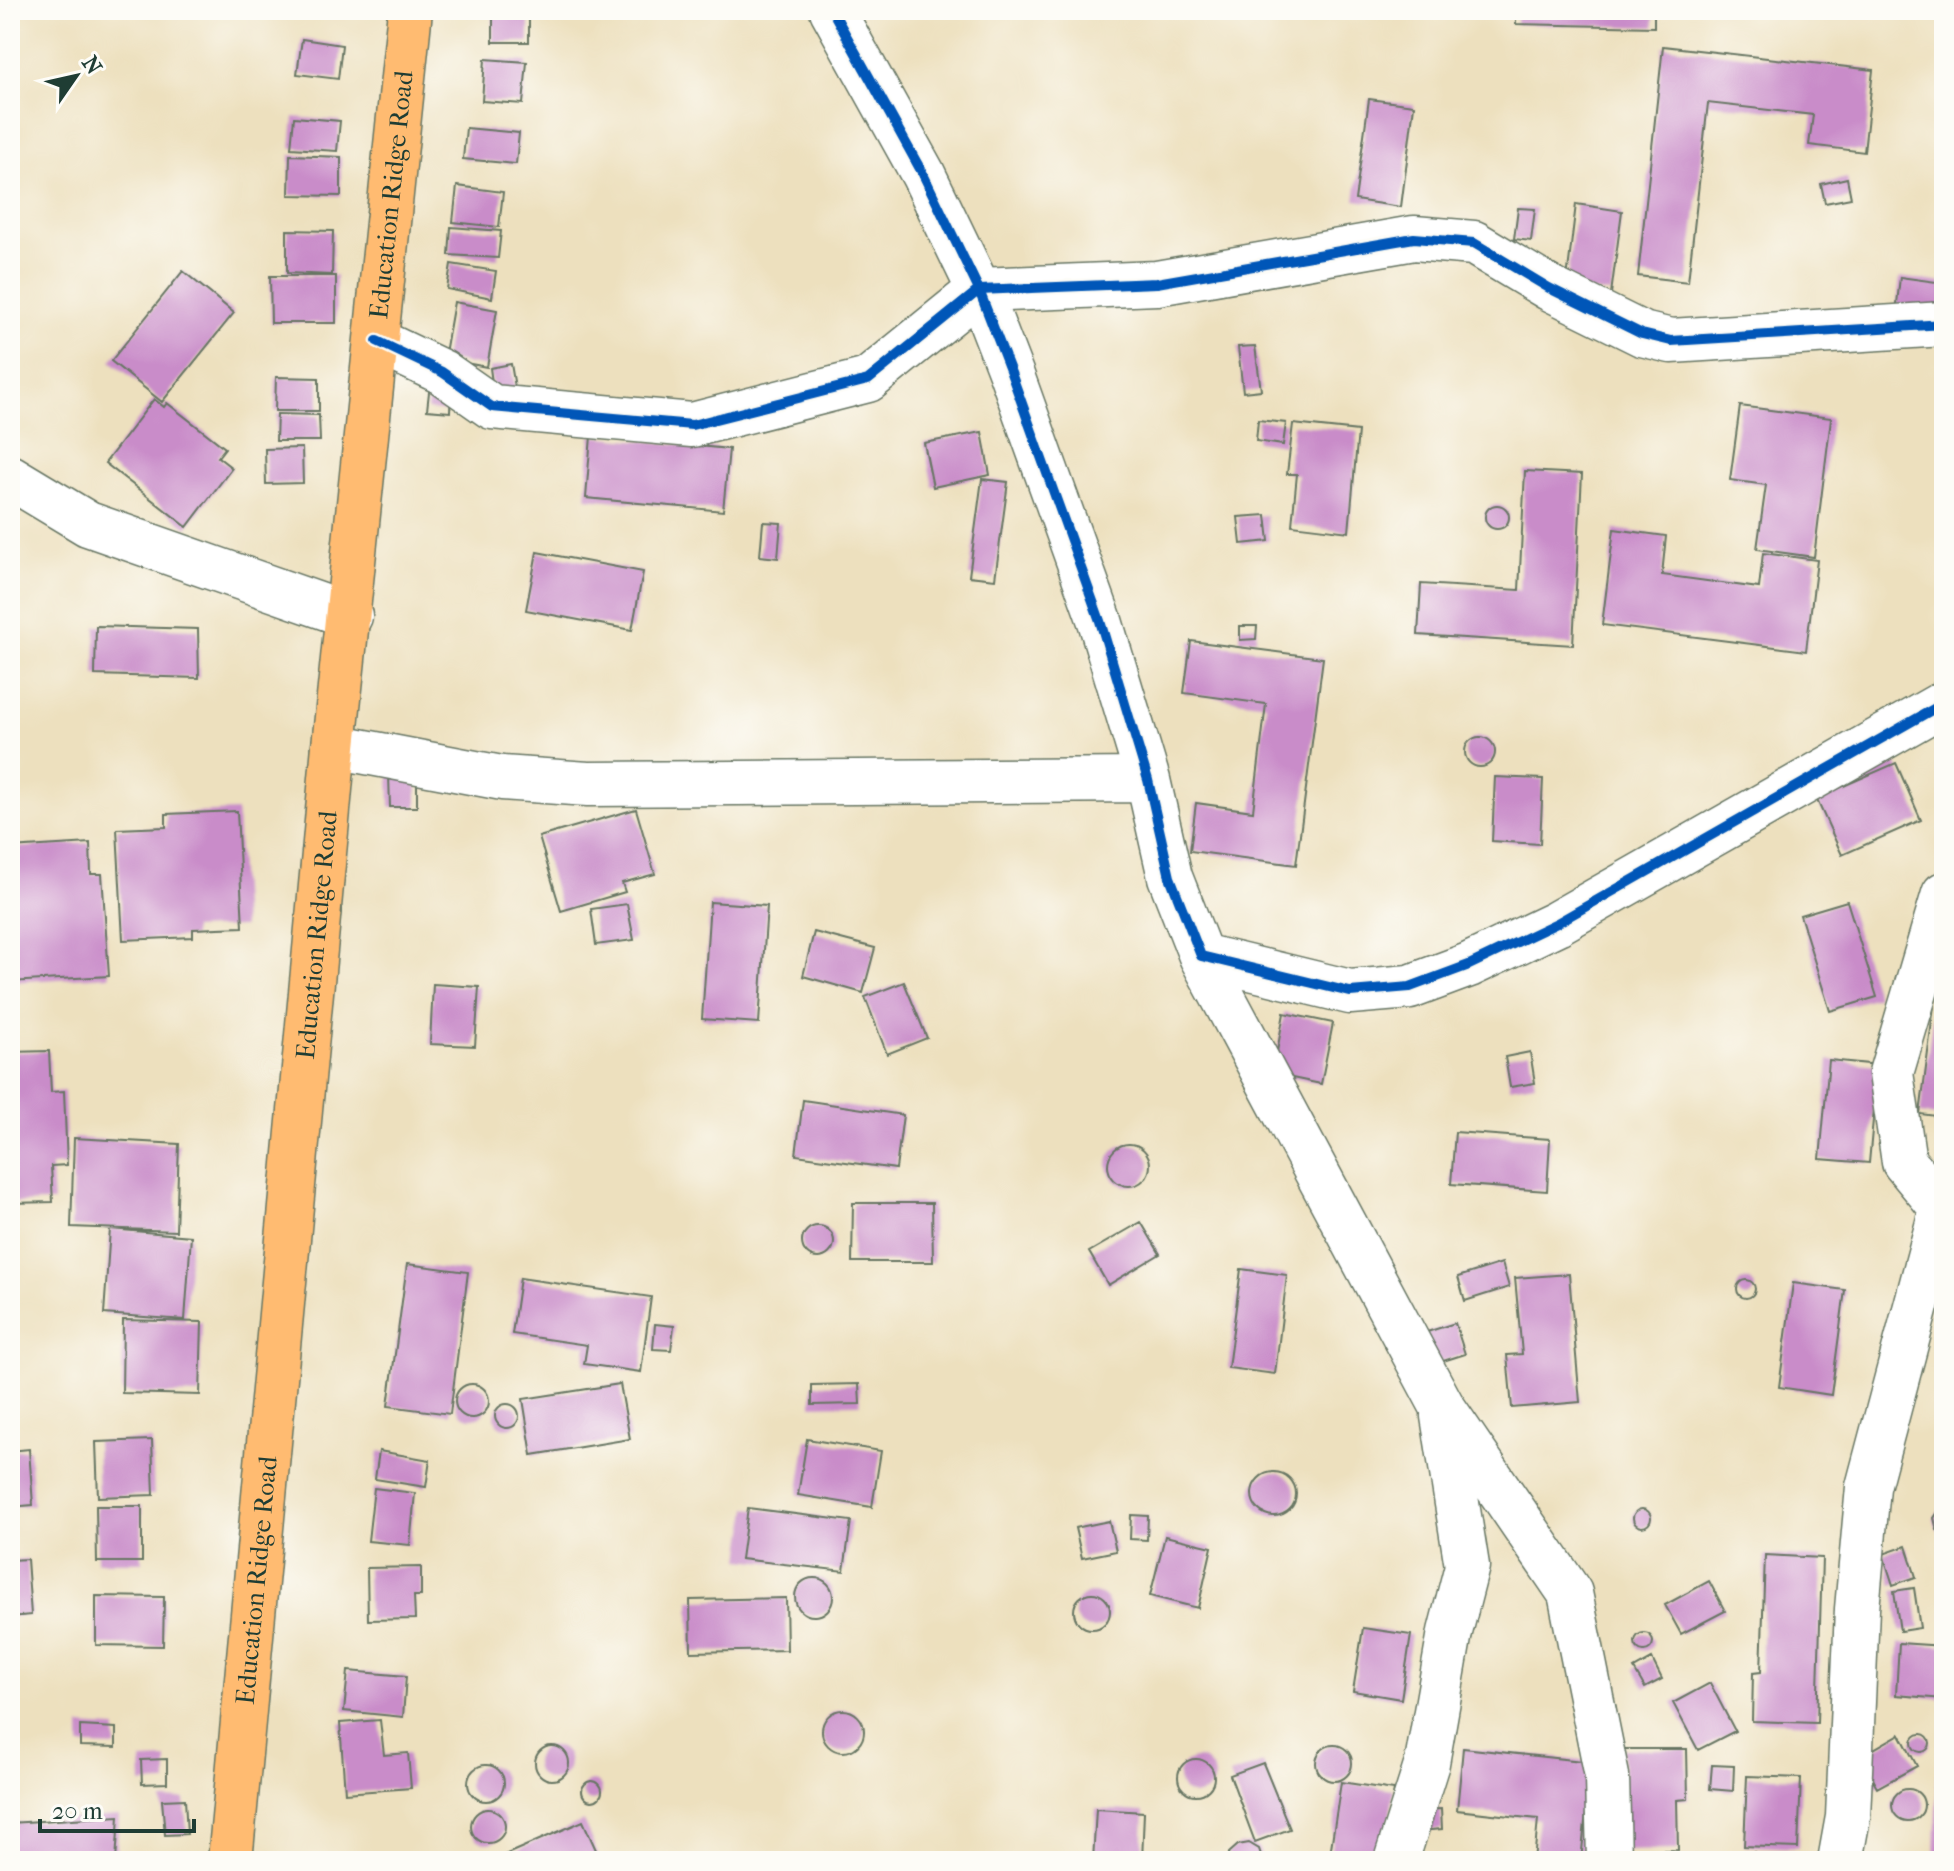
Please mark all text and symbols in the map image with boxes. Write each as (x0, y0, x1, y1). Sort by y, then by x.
north arrow (36, 36, 116, 116)
text: N (76, 51, 107, 80)
street label: Education Ridge Road (363, 68, 420, 320)
street label: Education Ridge Road (290, 809, 344, 1061)
street label: Education Ridge Road (230, 1454, 284, 1706)
scale bar (40, 1783, 194, 1833)
text: 20 m (52, 1797, 103, 1825)

